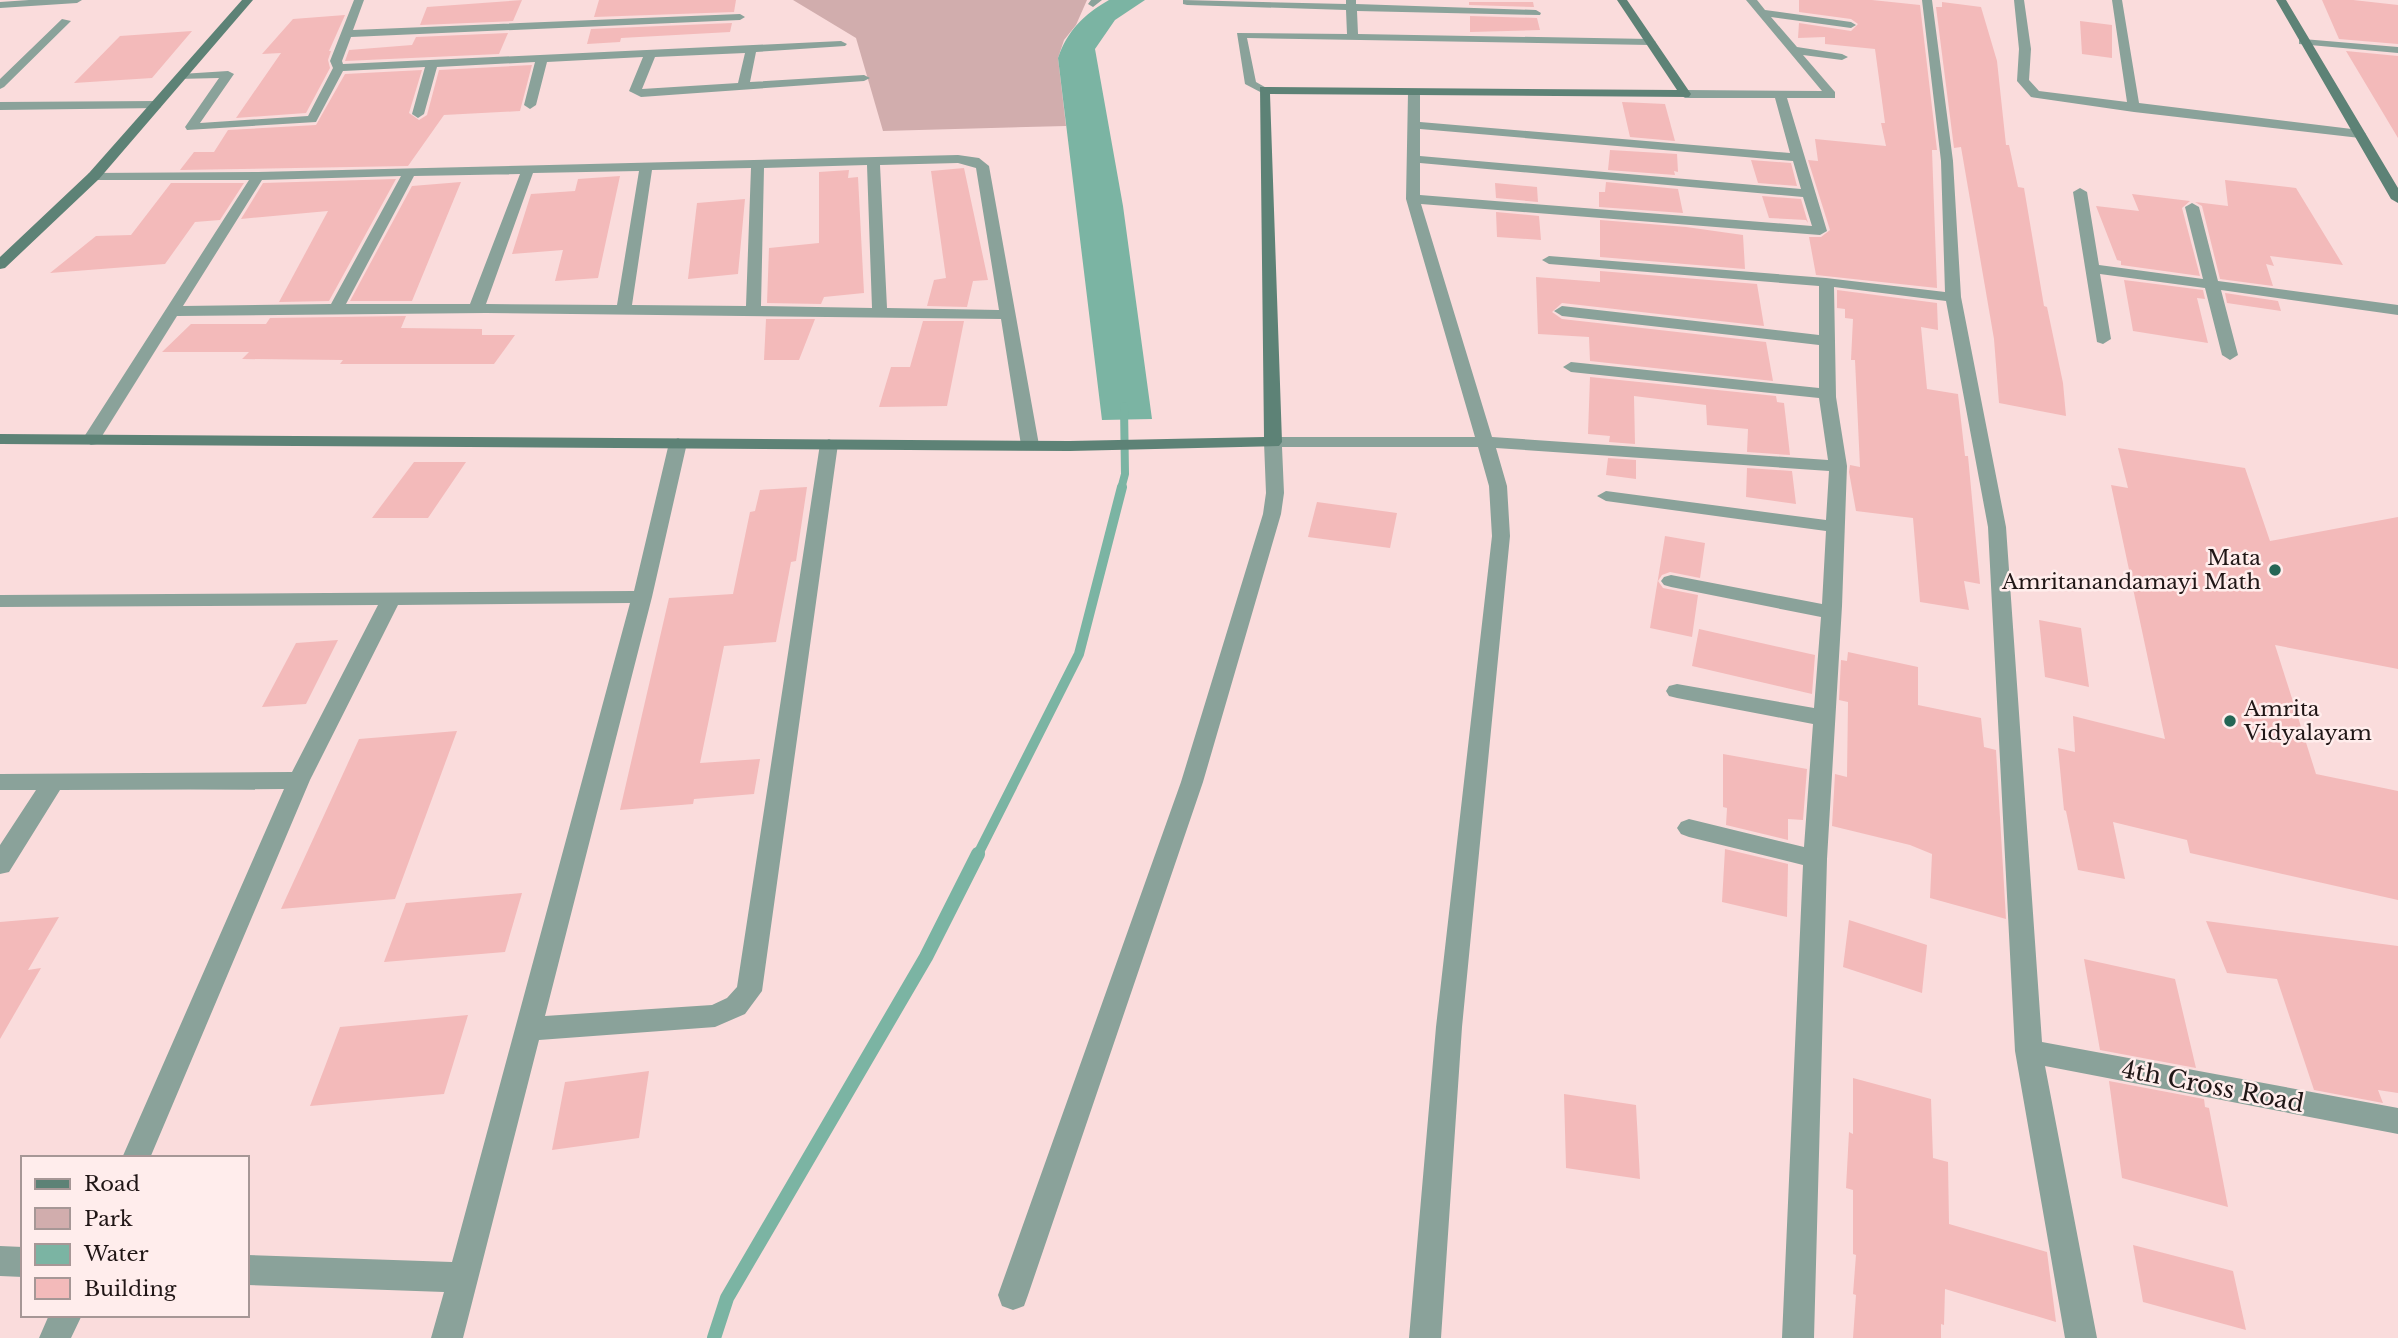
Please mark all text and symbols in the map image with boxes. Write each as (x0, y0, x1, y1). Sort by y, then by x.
place label: Mata Amritanandamayi Math (2001, 545, 2261, 595)
marker: Mata Amritanandamayi Math (2267, 562, 2283, 578)
place label: Amrita Vidyalayam (2243, 696, 2372, 746)
marker: Amrita Vidyalayam (2222, 713, 2238, 729)
street label: 4th Cross Road (2119, 1054, 2307, 1118)
legend (21, 1156, 248, 1317)
text: Road (84, 1171, 140, 1197)
text: Park (84, 1206, 133, 1232)
text: Water (83, 1241, 148, 1267)
text: Building (84, 1276, 177, 1302)

